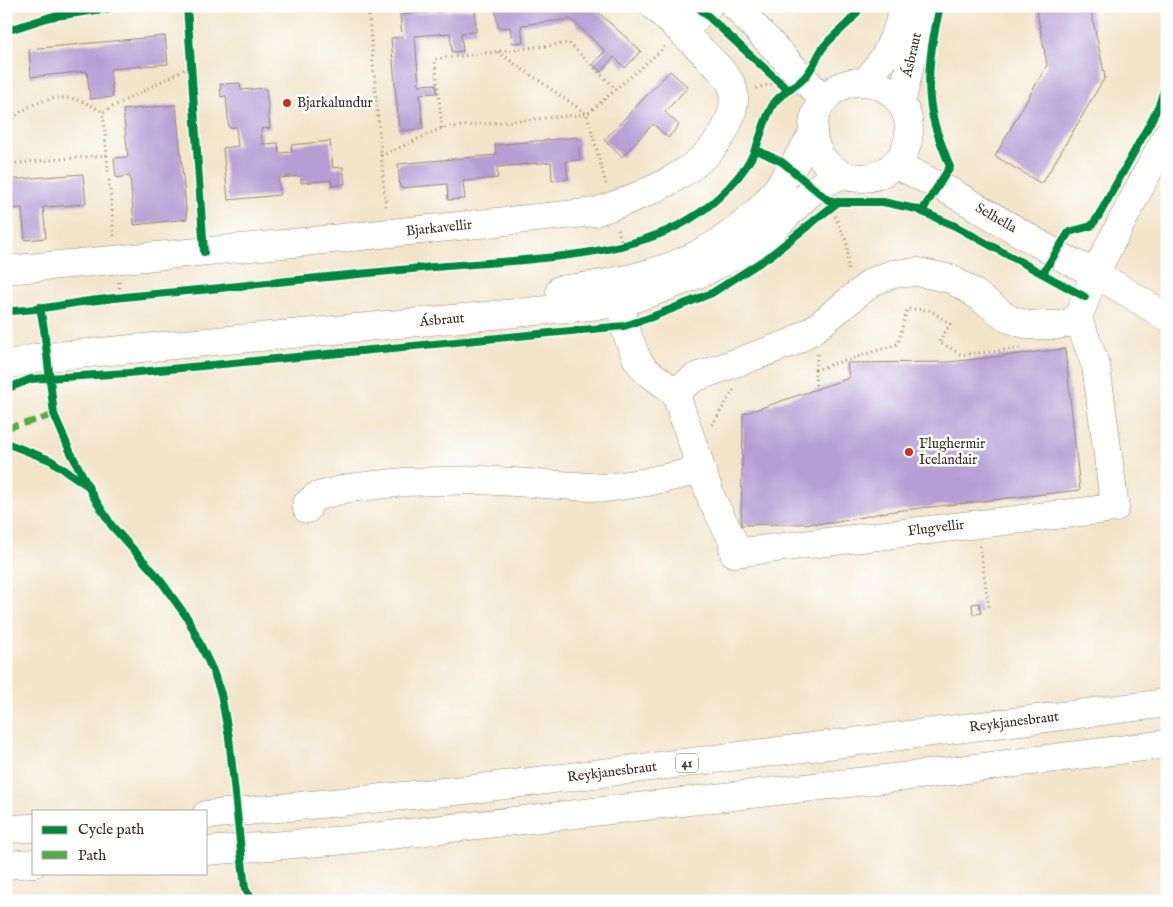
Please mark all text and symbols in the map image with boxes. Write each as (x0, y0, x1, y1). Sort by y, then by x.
street label: Ásbraut (897, 31, 926, 80)
place label: Bjarkalundur (297, 94, 373, 112)
marker: Bjarkalundur (281, 97, 293, 109)
street label: Selhella (972, 199, 1021, 238)
street label: Bjarkavellir (405, 216, 473, 240)
street label: Ásbraut (418, 308, 465, 331)
place label: Flughermir Icelandair (919, 435, 985, 469)
marker: Flughermir Icelandair (903, 446, 915, 458)
street label: Flugvellir (907, 516, 965, 540)
street label: Reykjanesbraut (968, 708, 1060, 736)
road number: 41 (676, 754, 698, 772)
street label: Reykjanesbraut (566, 758, 658, 786)
legend (32, 810, 208, 874)
text: Cycle path (78, 820, 144, 839)
text: Path (78, 846, 106, 865)

